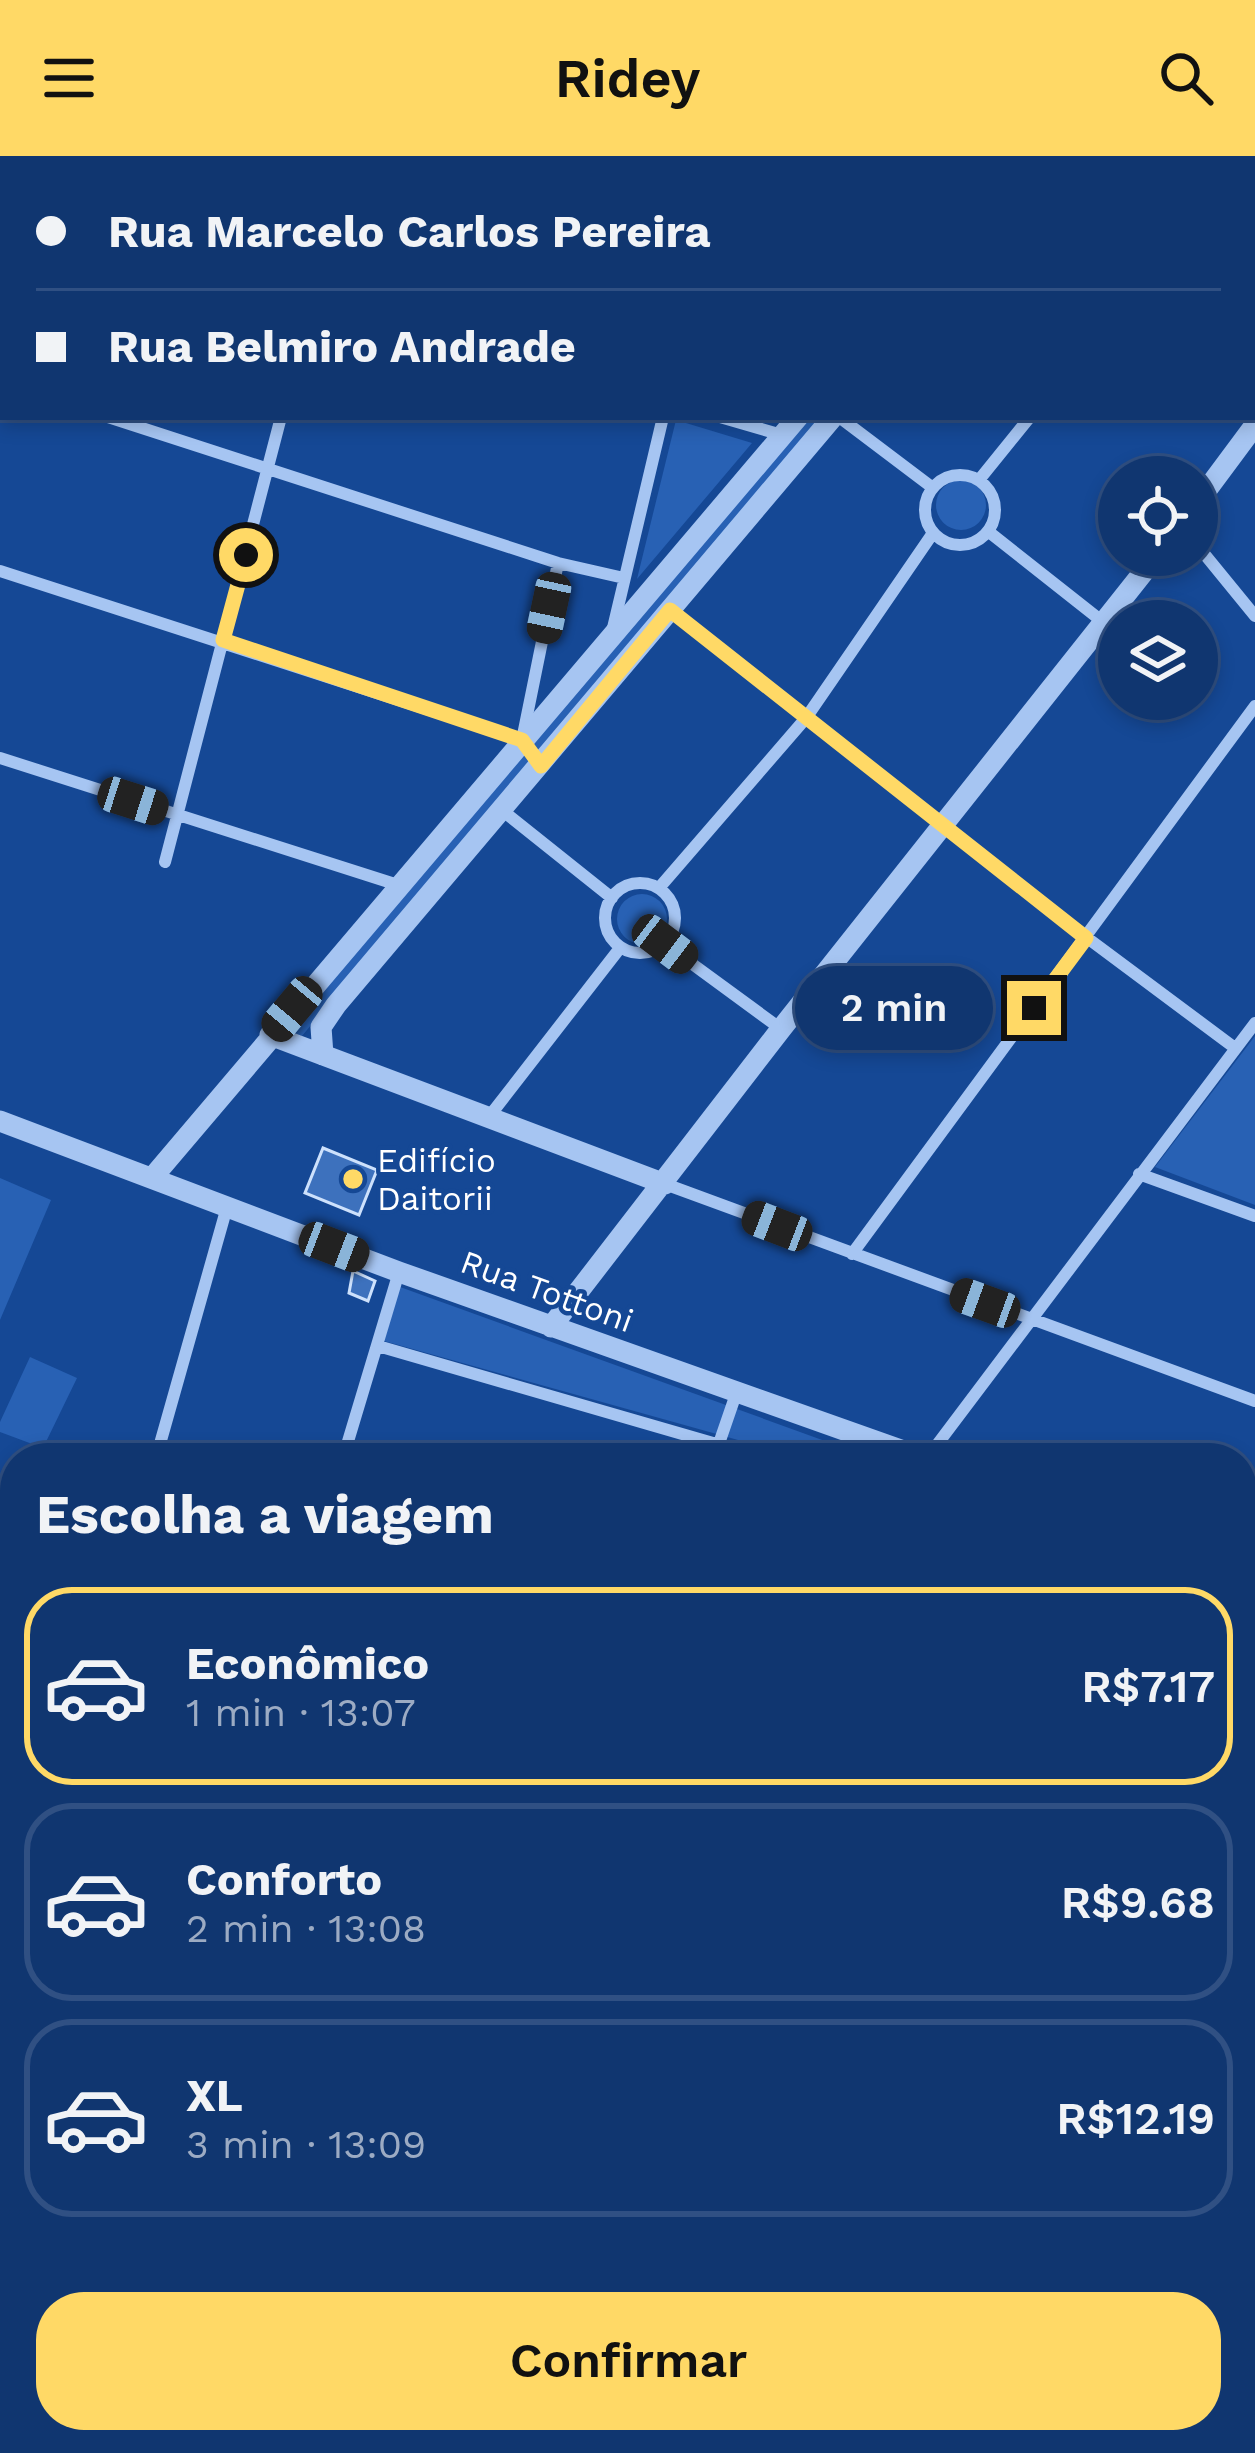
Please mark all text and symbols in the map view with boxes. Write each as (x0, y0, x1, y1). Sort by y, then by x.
icon: menu (36, 45, 102, 111)
icon: search (1153, 45, 1219, 111)
text: Ridey (555, 47, 700, 110)
text: Rua Marcelo Carlos Pereira (108, 205, 711, 258)
text: Rua Belmiro Andrade (108, 320, 576, 373)
map controls (1098, 456, 1218, 720)
button: locate (1098, 456, 1218, 576)
route start (219, 528, 273, 582)
car (524, 569, 574, 647)
button: layers (1098, 600, 1218, 720)
car (93, 773, 173, 829)
car (625, 908, 705, 980)
callout: 2 min (794, 966, 992, 1050)
car (255, 970, 329, 1048)
route end (1007, 981, 1061, 1035)
text: 2 min (841, 985, 947, 1030)
place label: Edifício Daitorii (377, 1141, 496, 1218)
marker: Edifício Daitorii (340, 1166, 366, 1192)
car (737, 1196, 817, 1256)
car (294, 1217, 374, 1277)
street label: Rua Tottoni (455, 1242, 639, 1340)
car (945, 1274, 1025, 1332)
text: Escolha a viagem (36, 1483, 494, 1546)
icon: car (42, 1632, 150, 1740)
text: Econômico (186, 1637, 429, 1690)
text: R$7.17 (1081, 1660, 1215, 1713)
text: 1 min · 13:07 (186, 1690, 416, 1735)
icon: car (42, 1848, 150, 1956)
text: Conforto (186, 1853, 382, 1906)
text: R$9.68 (1061, 1876, 1215, 1929)
text: 2 min · 13:08 (186, 1906, 426, 1951)
icon: car (42, 2064, 150, 2172)
text: XL (186, 2069, 243, 2122)
text: R$12.19 (1056, 2092, 1215, 2145)
text: 3 min · 13:09 (186, 2122, 426, 2167)
button: Confirmar (36, 2292, 1221, 2430)

